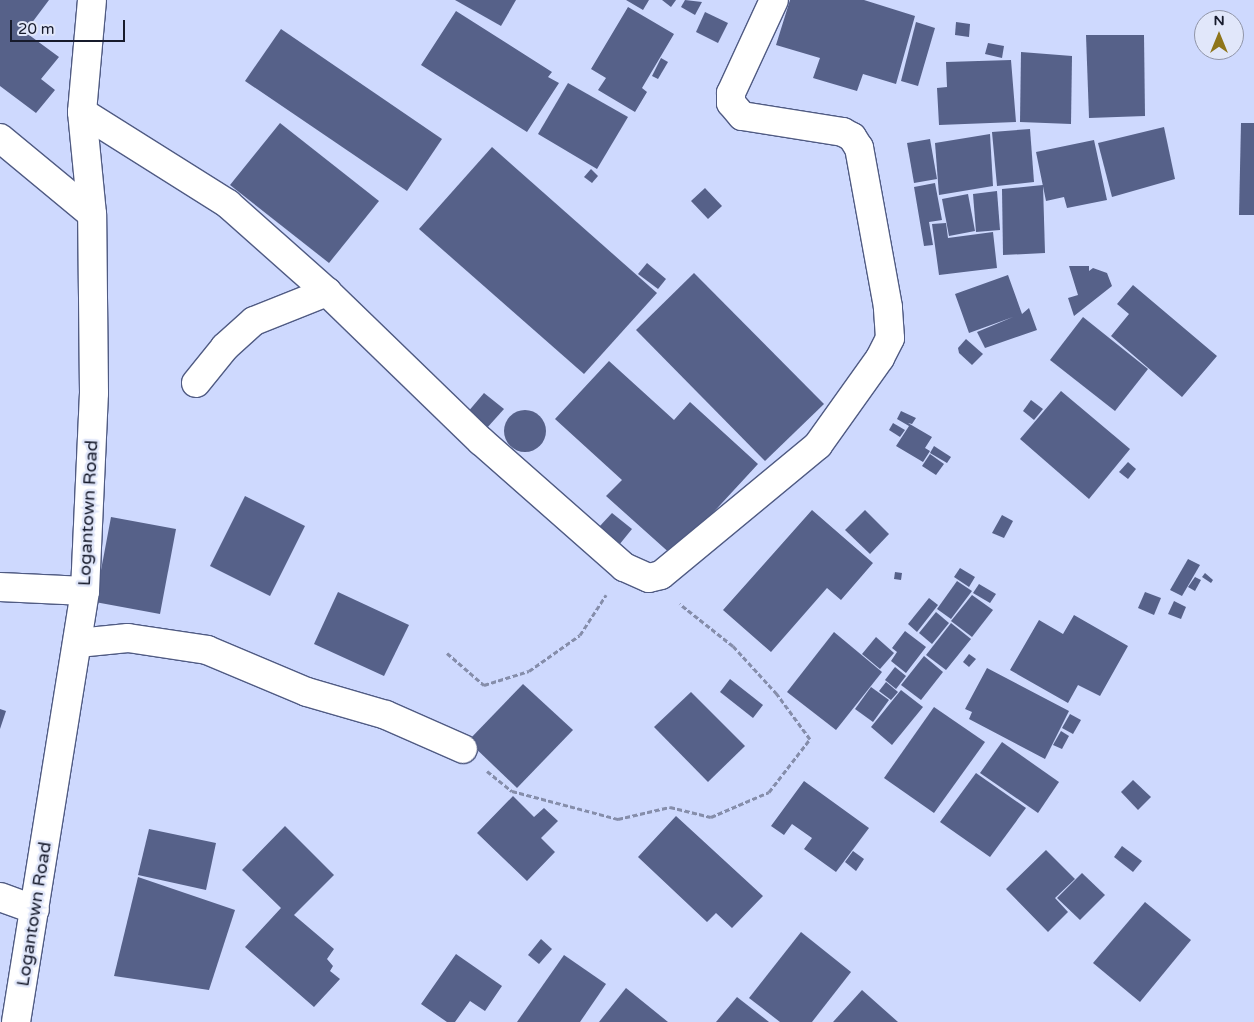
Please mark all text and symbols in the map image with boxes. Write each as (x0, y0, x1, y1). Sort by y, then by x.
scale bar (12, 10, 128, 42)
north arrow (1194, 10, 1244, 60)
text: N (1213, 12, 1225, 29)
text: 20 m (18, 20, 55, 38)
street label: Logantown Road (73, 439, 103, 587)
street label: Logantown Road (12, 840, 56, 988)

